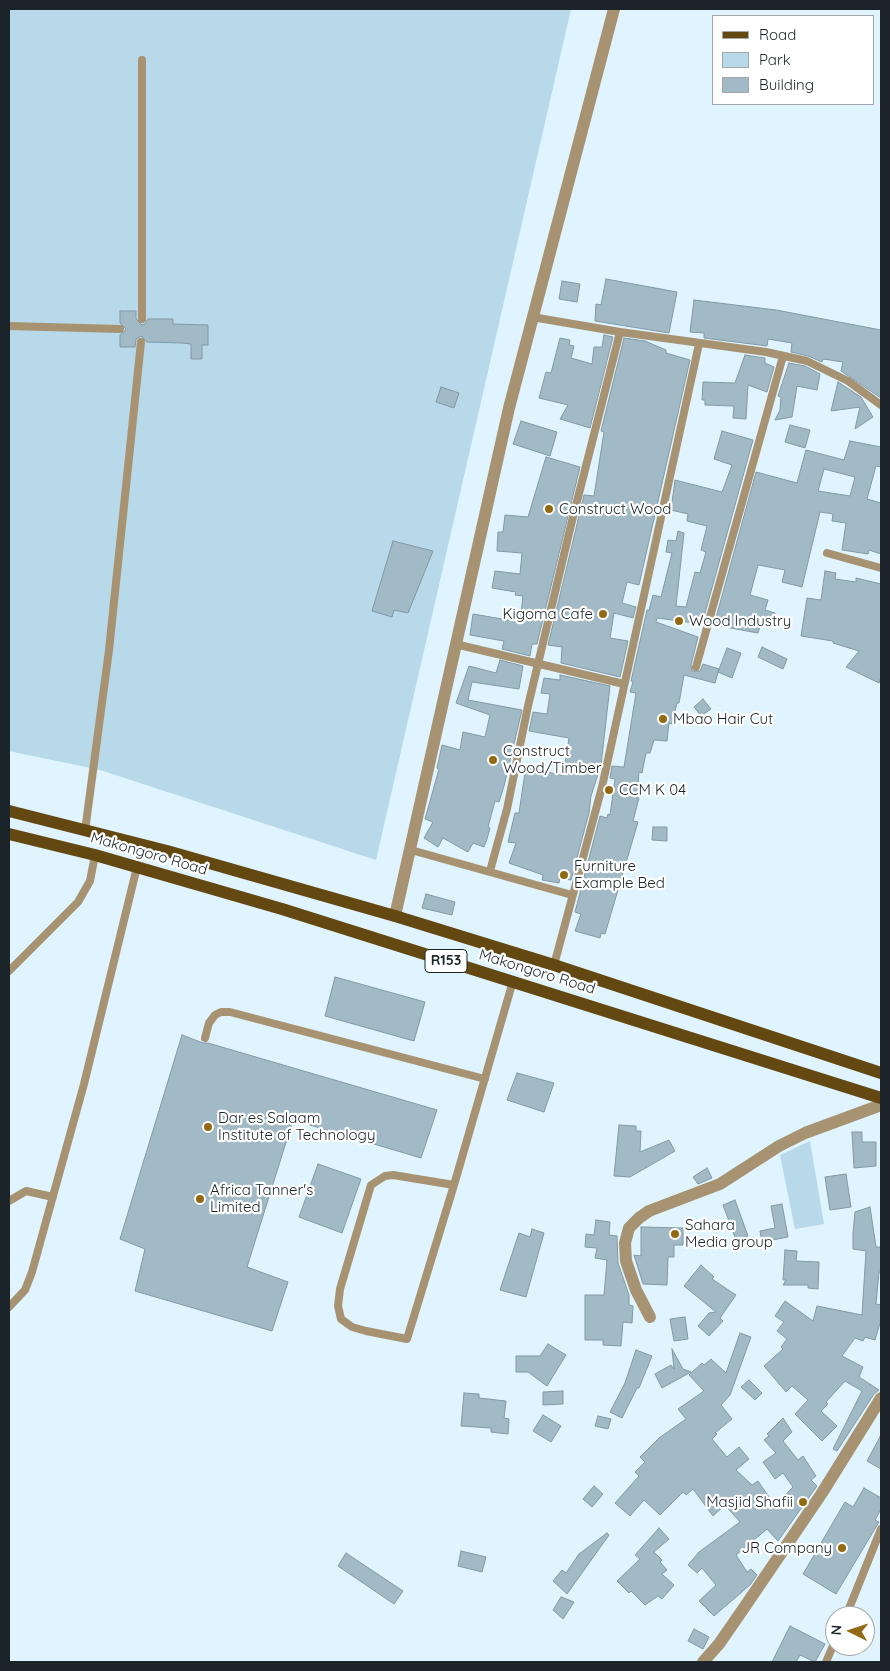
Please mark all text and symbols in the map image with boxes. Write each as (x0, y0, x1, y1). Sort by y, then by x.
legend (712, 15, 875, 105)
text: Road (759, 25, 796, 44)
text: Park (759, 50, 791, 69)
text: Building (759, 75, 814, 94)
place label: Construct Wood (559, 500, 671, 518)
marker: Construct Wood (543, 503, 555, 515)
place label: Kigoma Cafe (502, 605, 593, 623)
marker: Kigoma Cafe (597, 608, 609, 620)
place label: Wood Industry (689, 612, 791, 630)
marker: Wood Industry (673, 615, 685, 627)
place label: Mbao Hair Cut (673, 710, 773, 728)
marker: Mbao Hair Cut (657, 713, 669, 725)
place label: Construct Wood/Timber (503, 742, 602, 777)
marker: Construct Wood/Timber (487, 754, 499, 766)
place label: CCM K 04 (619, 781, 686, 799)
marker: CCM K 04 (603, 784, 615, 796)
street label: Makongoro Road (88, 829, 210, 879)
place label: Furniture Example Bed (574, 857, 665, 892)
marker: Furniture Example Bed (558, 869, 570, 881)
street label: Makongoro Road (477, 946, 597, 998)
road number: R153 (425, 949, 467, 972)
place label: Dar es Salaam Institute of Technology (218, 1109, 375, 1144)
marker: Dar es Salaam Institute of Technology (202, 1121, 214, 1133)
place label: Africa Tanner's Limited (210, 1181, 313, 1216)
marker: Africa Tanner's Limited (194, 1193, 206, 1205)
place label: Sahara Media group (685, 1216, 773, 1251)
marker: Sahara Media group (669, 1228, 681, 1240)
place label: Masjid Shafii (706, 1493, 793, 1511)
marker: Masjid Shafii (797, 1496, 809, 1508)
place label: JR Company (741, 1539, 832, 1557)
marker: JR Company (836, 1542, 848, 1554)
north arrow (825, 1606, 875, 1656)
text: N (827, 1624, 845, 1636)

